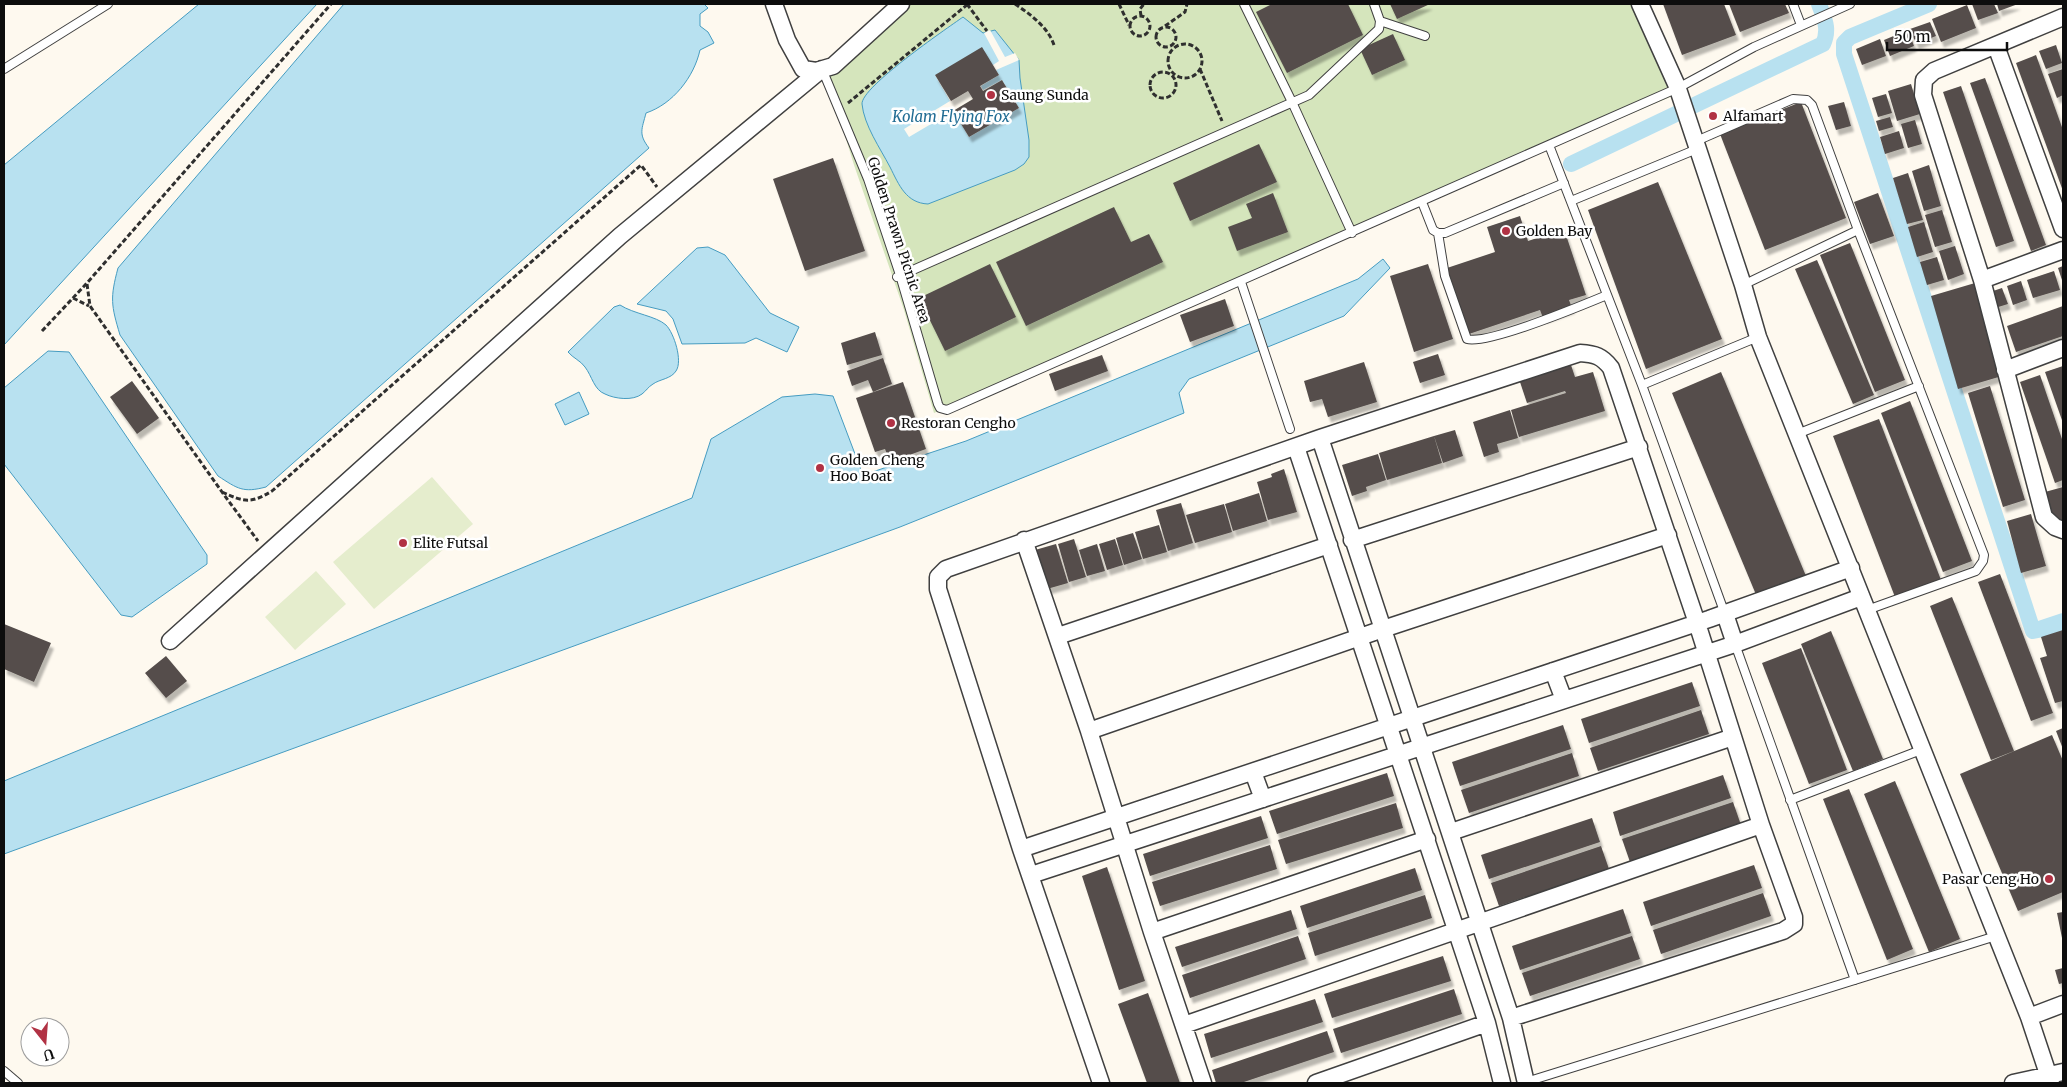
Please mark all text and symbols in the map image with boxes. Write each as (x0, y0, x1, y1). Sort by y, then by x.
scale bar (1887, 20, 2007, 52)
text: 50 m (1894, 27, 1931, 46)
place label: Saung Sunda (1001, 86, 1089, 104)
marker: Saung Sunda (985, 89, 997, 101)
water label: Kolam Flying Fox (891, 107, 1010, 126)
place label: Alfamart (1722, 107, 1784, 125)
marker: Alfamart (1707, 110, 1719, 122)
street label: Golden Prawn Picnic Area (864, 155, 935, 326)
place label: Golden Bay (1516, 222, 1593, 240)
marker: Golden Bay (1500, 225, 1512, 237)
place label: Restoran Cengho (901, 414, 1016, 432)
marker: Restoran Cengho (885, 417, 897, 429)
place label: Golden Cheng Hoo Boat (830, 451, 925, 485)
marker: Golden Cheng Hoo Boat (814, 462, 826, 474)
place label: Elite Futsal (413, 534, 489, 552)
marker: Elite Futsal (397, 537, 409, 549)
place label: Pasar Ceng Ho (1942, 870, 2039, 888)
marker: Pasar Ceng Ho (2043, 873, 2055, 885)
north arrow (20, 1017, 70, 1067)
text: U (41, 1044, 56, 1065)

